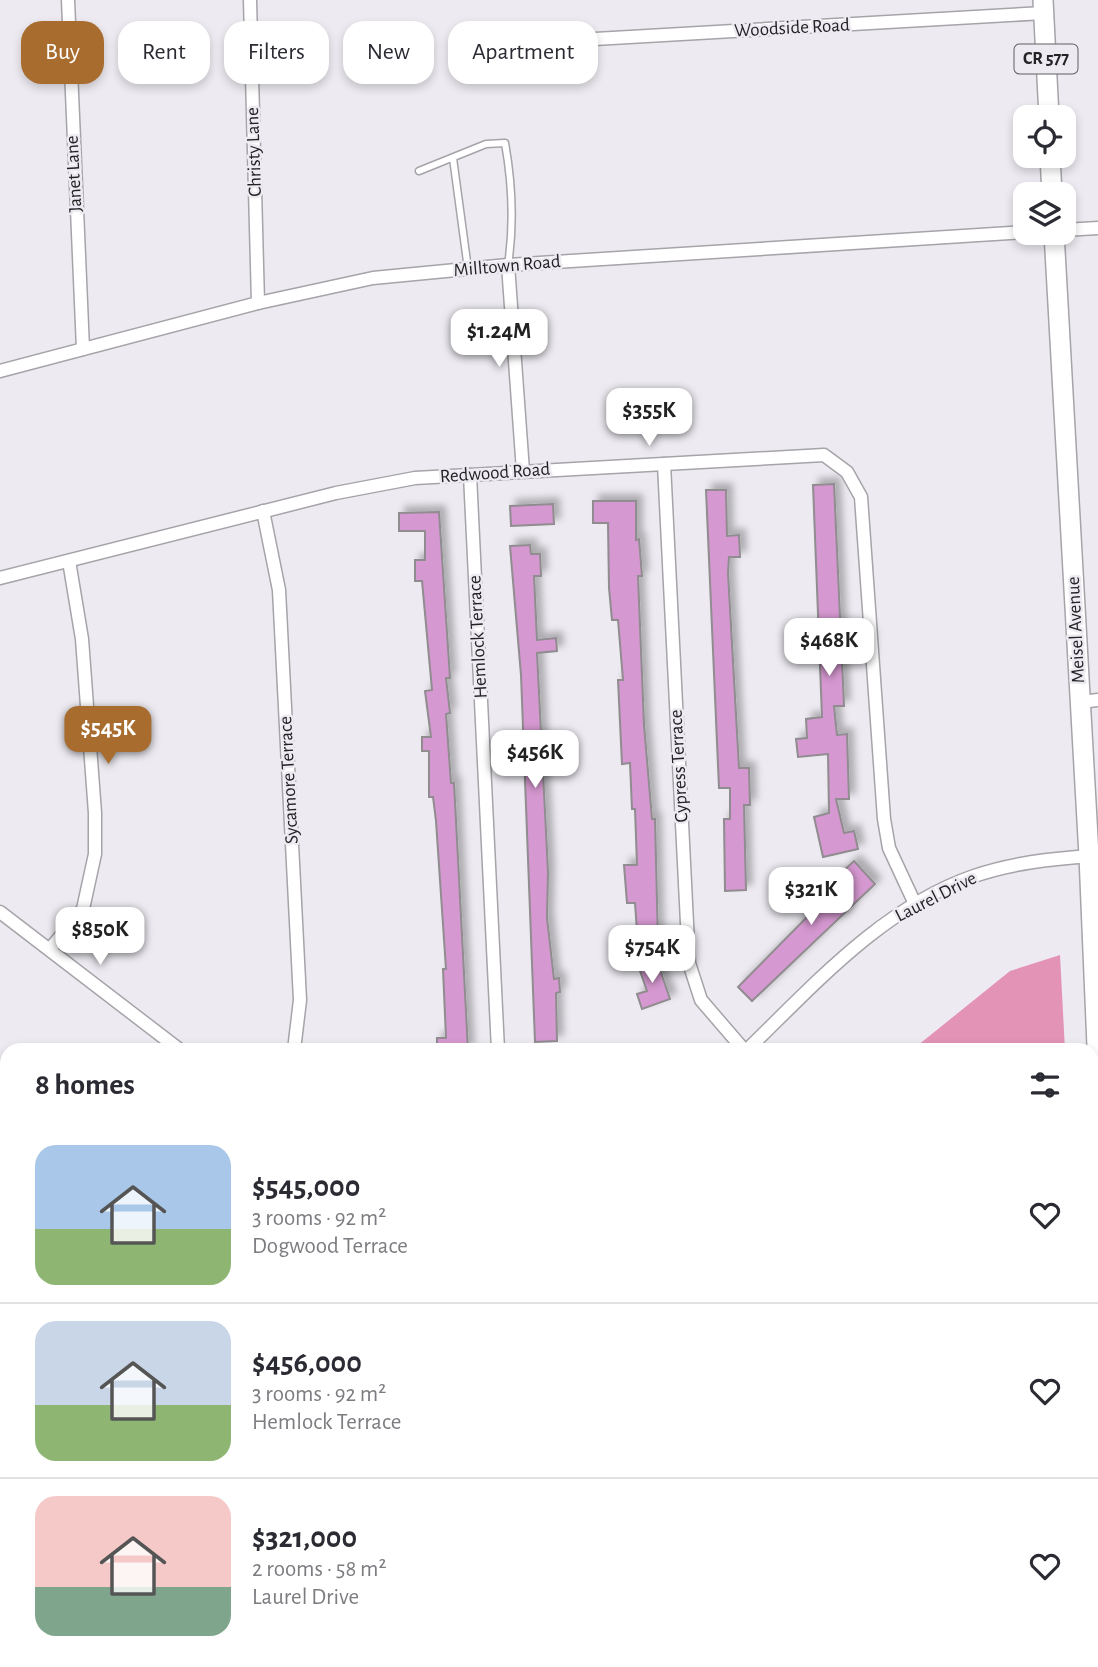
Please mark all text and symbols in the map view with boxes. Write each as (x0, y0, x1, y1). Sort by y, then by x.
street label: Woodside Road (734, 15, 850, 41)
chip: Buy (21, 21, 104, 84)
chip: Rent (118, 21, 210, 84)
chip: Filters (224, 21, 329, 84)
chip: New (343, 21, 434, 84)
chip: Apartment (448, 21, 598, 84)
road number: CR 577 (1014, 44, 1078, 74)
map controls (1013, 105, 1076, 245)
button: locate (1013, 105, 1076, 168)
street label: Christy Lane (243, 107, 265, 197)
street label: Janet Lane (63, 135, 85, 213)
button: layers (1013, 182, 1076, 245)
street label: Milltown Road (453, 252, 561, 280)
pin: $1.24M (442, 310, 556, 369)
text: $1.24M (467, 320, 531, 343)
pin: $355K (600, 388, 698, 448)
text: $355K (622, 399, 676, 422)
street label: Redwood Road (439, 460, 551, 486)
street label: Hemlock Terrace (465, 575, 491, 699)
street label: Meisel Avenue (1064, 576, 1088, 684)
pin: $468K (780, 618, 878, 678)
text: $468K (800, 629, 858, 652)
pin: $545K (59, 706, 157, 766)
street label: Cypress Terrace (667, 709, 691, 823)
street label: Sycamore Terrace (276, 715, 302, 845)
text: $545K (80, 717, 136, 740)
pin: $456K (486, 730, 584, 790)
text: $456K (507, 741, 563, 764)
pin: $321K (762, 867, 860, 927)
street label: Laurel Drive (892, 868, 980, 926)
text: $321K (785, 878, 837, 901)
pin: $850K (51, 908, 149, 967)
text: $850K (71, 918, 129, 941)
pin: $754K (603, 926, 701, 985)
text: $754K (624, 936, 680, 959)
icon: filters (1026, 1066, 1064, 1104)
text: 8 homes (35, 1070, 135, 1100)
text: $545,000 (252, 1172, 360, 1202)
icon: home (91, 1173, 175, 1257)
icon: heart (1026, 1196, 1064, 1234)
text: 3 rooms · 92 m² (252, 1207, 386, 1230)
text: Dogwood Terrace (252, 1235, 408, 1258)
text: $456,000 (252, 1348, 362, 1378)
icon: home (91, 1349, 175, 1433)
icon: heart (1026, 1372, 1064, 1410)
text: 3 rooms · 92 m² (252, 1383, 386, 1406)
text: Hemlock Terrace (252, 1411, 401, 1434)
text: $321,000 (252, 1523, 357, 1553)
icon: home (91, 1524, 175, 1608)
icon: heart (1026, 1547, 1064, 1585)
text: 2 rooms · 58 m² (252, 1558, 387, 1581)
text: Laurel Drive (252, 1586, 359, 1609)

